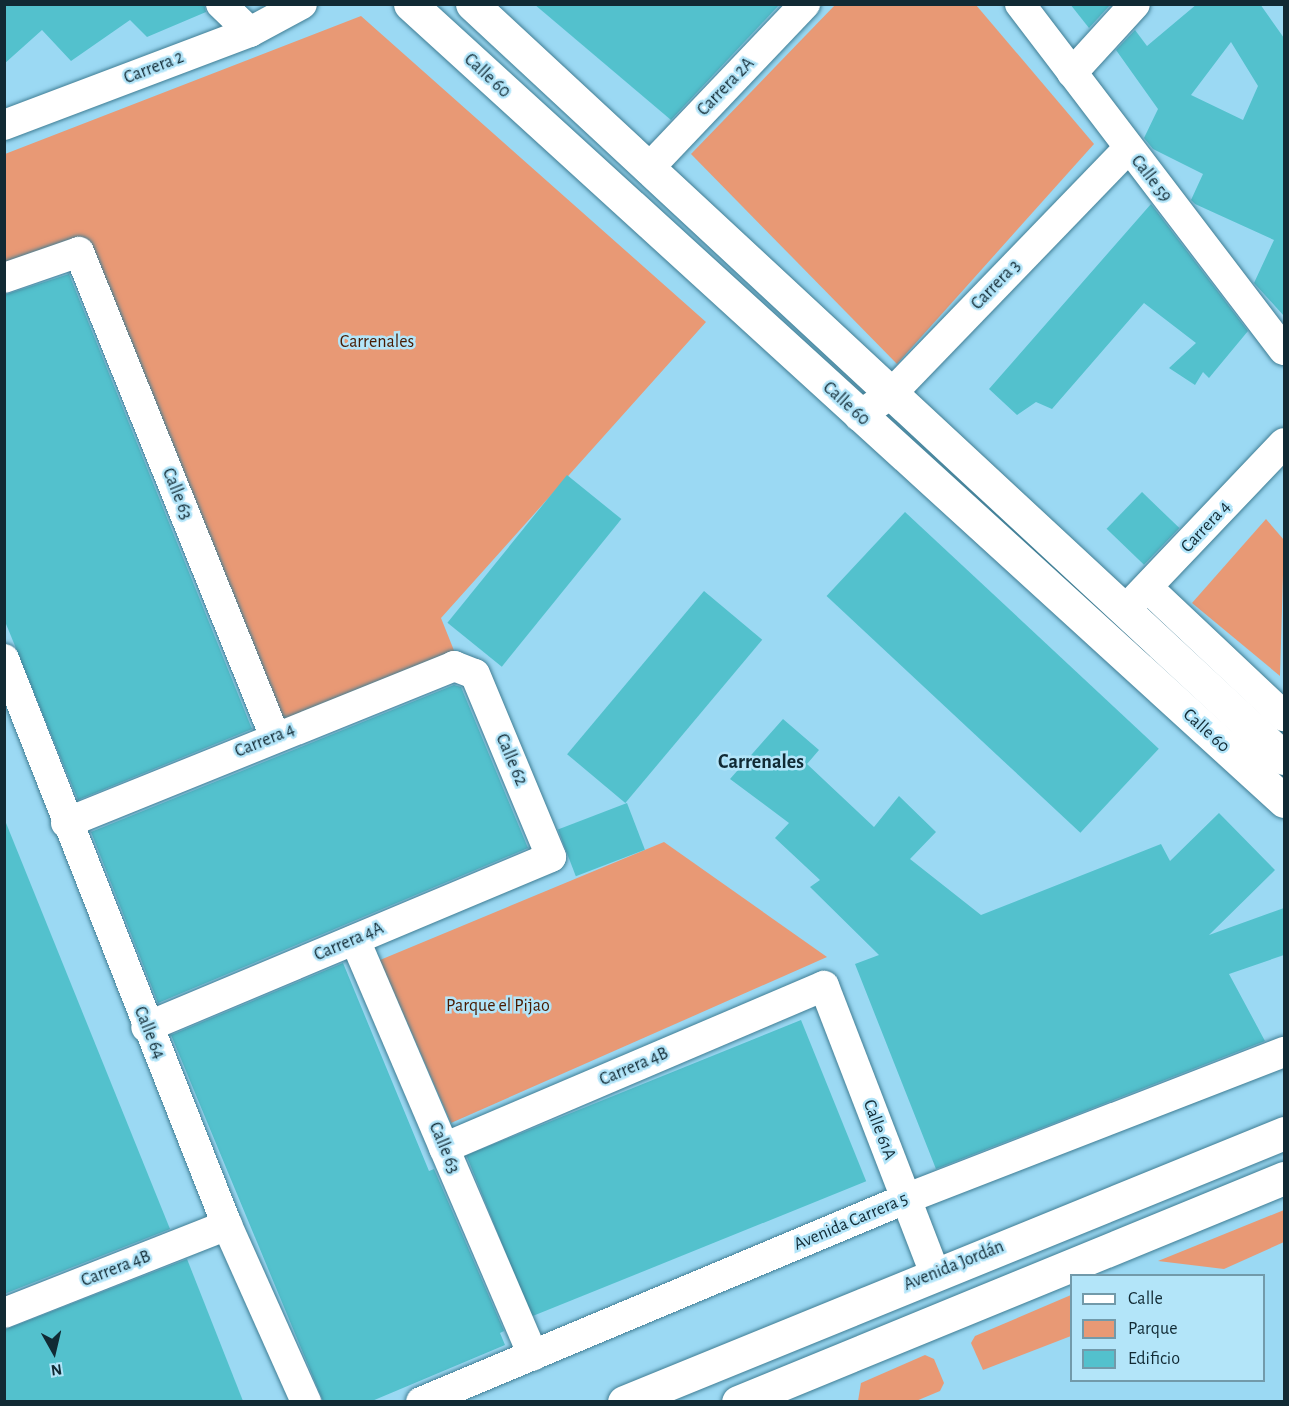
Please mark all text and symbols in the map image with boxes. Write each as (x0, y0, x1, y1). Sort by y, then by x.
street label: Carrera 2 (121, 47, 187, 89)
street label: Calle 60 (459, 49, 515, 103)
street label: Carrera 2A (693, 53, 759, 121)
street label: Calle 59 (1126, 151, 1176, 207)
street label: Carrera 3 (967, 255, 1025, 315)
park label: Carrenales (340, 331, 414, 353)
street label: Calle 60 (818, 377, 874, 431)
street label: Calle 63 (157, 465, 197, 523)
street label: Carrera 4 (1177, 497, 1235, 557)
street label: Calle 60 (1178, 704, 1234, 758)
street label: Carrera 4 (232, 719, 298, 763)
street label: Calle 62 (490, 731, 532, 789)
district label: Carrenales (718, 750, 804, 774)
street label: Carrera 4A (311, 918, 387, 966)
park label: Parque el Pijao (446, 995, 550, 1017)
street label: Calle 64 (129, 1003, 169, 1063)
street label: Carrera 4B (596, 1043, 672, 1091)
street label: Calle 61A (858, 1097, 900, 1163)
street label: Calle 63 (424, 1119, 464, 1177)
street label: Avenida Carrera 5 (791, 1188, 911, 1256)
street label: Avenida Jordán (901, 1236, 1007, 1296)
street label: Carrera 4B (78, 1246, 154, 1292)
legend (1070, 1274, 1265, 1382)
text: Calle (1128, 1290, 1163, 1308)
text: Parque (1128, 1320, 1177, 1338)
north arrow (24, 1322, 84, 1382)
text: Edificio (1128, 1350, 1180, 1368)
text: N (50, 1361, 63, 1379)

